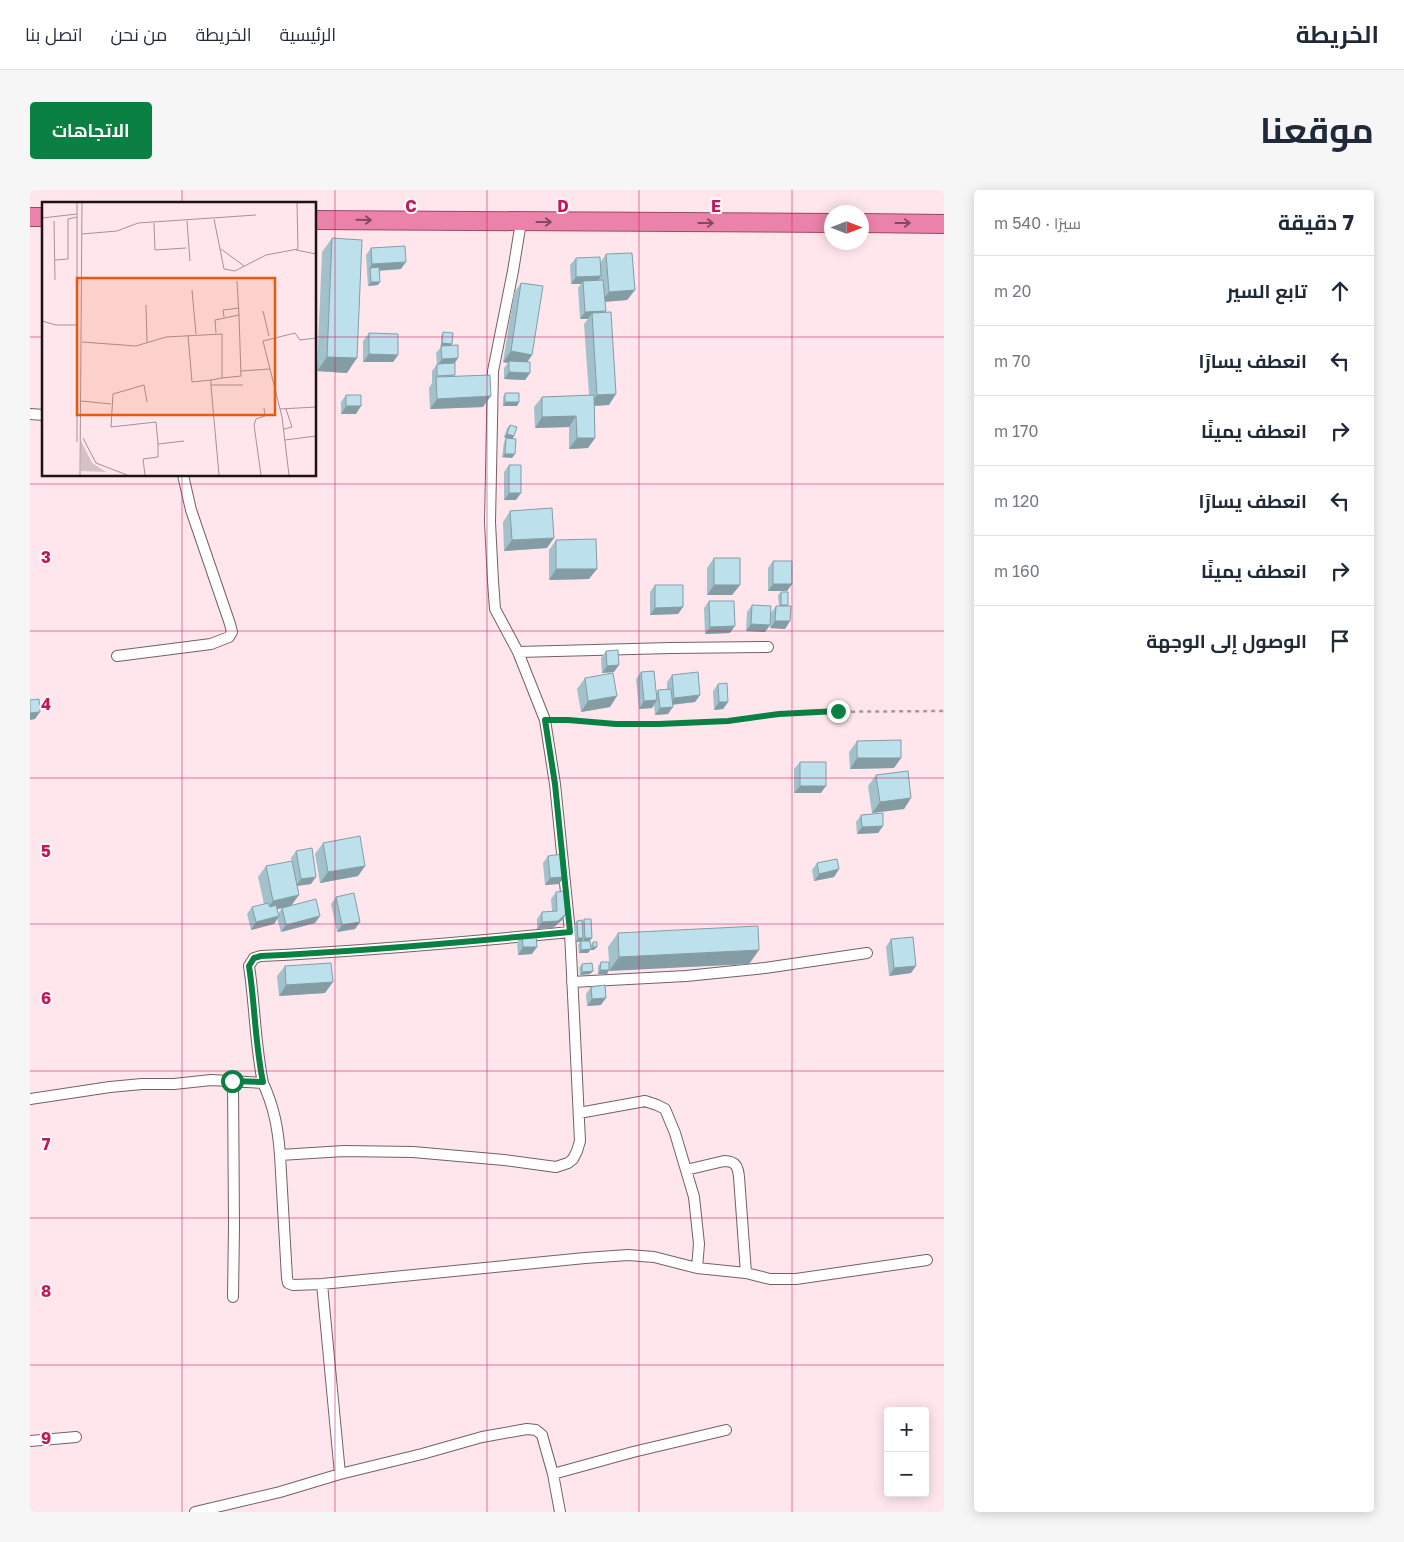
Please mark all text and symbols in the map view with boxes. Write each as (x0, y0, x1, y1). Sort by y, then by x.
text: الخريطة (1296, 19, 1379, 48)
text: اتصل بنا (25, 23, 83, 45)
text: من نحن (111, 23, 167, 45)
text: الخريطة (195, 23, 252, 45)
text: الرئيسية (280, 23, 336, 45)
button: الاتجاهات (30, 102, 152, 159)
text: موقعنا (1260, 109, 1374, 151)
text: C (405, 196, 417, 216)
text: D (557, 196, 569, 216)
text: E (711, 196, 721, 216)
inset map (42, 202, 316, 476)
north arrow (824, 205, 869, 250)
text: 7 دقيقة (1278, 209, 1354, 235)
text: سيرًا · 540 m (994, 213, 1081, 233)
one-way arrow (355, 215, 371, 225)
one-way arrow (535, 217, 551, 227)
one-way arrow (698, 218, 714, 228)
one-way arrow (894, 218, 910, 228)
icon: ahead (1326, 277, 1354, 305)
text: تابع السير (1227, 279, 1307, 302)
text: 20 m (994, 281, 1031, 301)
icon: left (1326, 347, 1354, 375)
text: انعطف يسارًا (1199, 349, 1307, 372)
text: 70 m (994, 351, 1031, 371)
icon: right (1326, 417, 1354, 445)
text: انعطف يمينًا (1201, 419, 1307, 442)
text: 170 m (994, 421, 1038, 441)
icon: left (1326, 487, 1354, 515)
text: انعطف يسارًا (1199, 489, 1307, 512)
text: 120 m (994, 491, 1039, 511)
text: 3 (41, 547, 51, 567)
icon: right (1326, 557, 1354, 585)
text: انعطف يمينًا (1201, 559, 1307, 582)
text: 160 m (994, 561, 1040, 581)
icon: arrive (1326, 627, 1354, 655)
text: الوصول إلى الوجهة (1146, 629, 1307, 652)
text: 4 (41, 694, 51, 714)
route end (827, 700, 850, 723)
text: 5 (41, 841, 51, 861)
text: 6 (41, 988, 51, 1008)
route start (221, 1070, 244, 1093)
text: 7 (42, 1134, 51, 1154)
text: 8 (41, 1281, 51, 1301)
map controls (884, 1407, 929, 1497)
button: + (884, 1407, 929, 1452)
text: 9 (41, 1428, 51, 1448)
button: − (884, 1452, 929, 1497)

